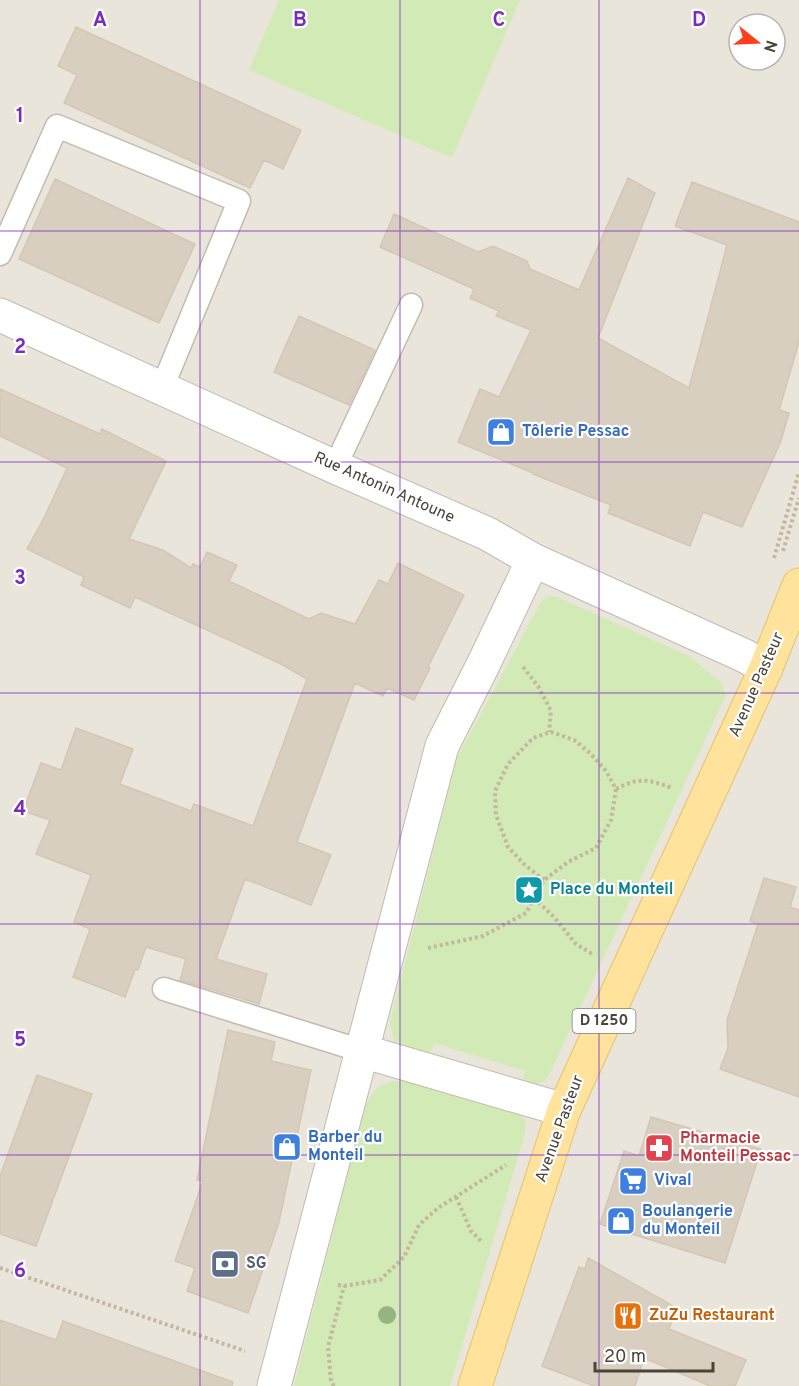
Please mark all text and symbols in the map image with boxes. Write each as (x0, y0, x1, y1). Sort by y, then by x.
text: A (93, 8, 107, 34)
text: B (293, 8, 307, 34)
text: C (493, 8, 505, 34)
text: D (692, 8, 706, 34)
north arrow (727, 12, 787, 72)
text: N (758, 37, 781, 55)
text: 1 (16, 104, 24, 130)
text: 2 (14, 335, 26, 361)
shop icon: Tôlerie Pessac (485, 416, 517, 448)
place label: Tôlerie Pessac (522, 422, 630, 442)
street label: Rue Antonin Antoune (310, 448, 458, 528)
text: 3 (14, 566, 26, 592)
street label: Avenue Pasteur (725, 629, 789, 741)
text: 4 (14, 797, 26, 823)
place icon: Place du Monteil (513, 874, 545, 906)
place label: Place du Monteil (550, 880, 674, 900)
road number: D 1250 (572, 1009, 636, 1033)
text: 5 (14, 1028, 26, 1054)
street label: Avenue Pasteur (531, 1073, 589, 1185)
place label: Barber du Monteil (308, 1128, 382, 1166)
place label: Pharmacie Monteil Pessac (680, 1129, 791, 1167)
shop icon: Barber du Monteil (271, 1131, 303, 1163)
pharmacy icon: Pharmacie Monteil Pessac (643, 1132, 675, 1164)
supermarket icon: Vival (617, 1165, 649, 1197)
place label: Vival (654, 1171, 692, 1191)
place label: Boulangerie du Monteil (642, 1202, 733, 1240)
shop icon: Boulangerie du Monteil (605, 1205, 637, 1237)
bank icon: SG (209, 1248, 241, 1280)
place label: SG (246, 1254, 267, 1274)
text: 6 (14, 1259, 26, 1285)
restaurant icon: ZuZu Restaurant (612, 1300, 644, 1332)
place label: ZuZu Restaurant (649, 1306, 775, 1326)
scale bar (595, 1335, 714, 1373)
text: 20 m (604, 1346, 646, 1369)

